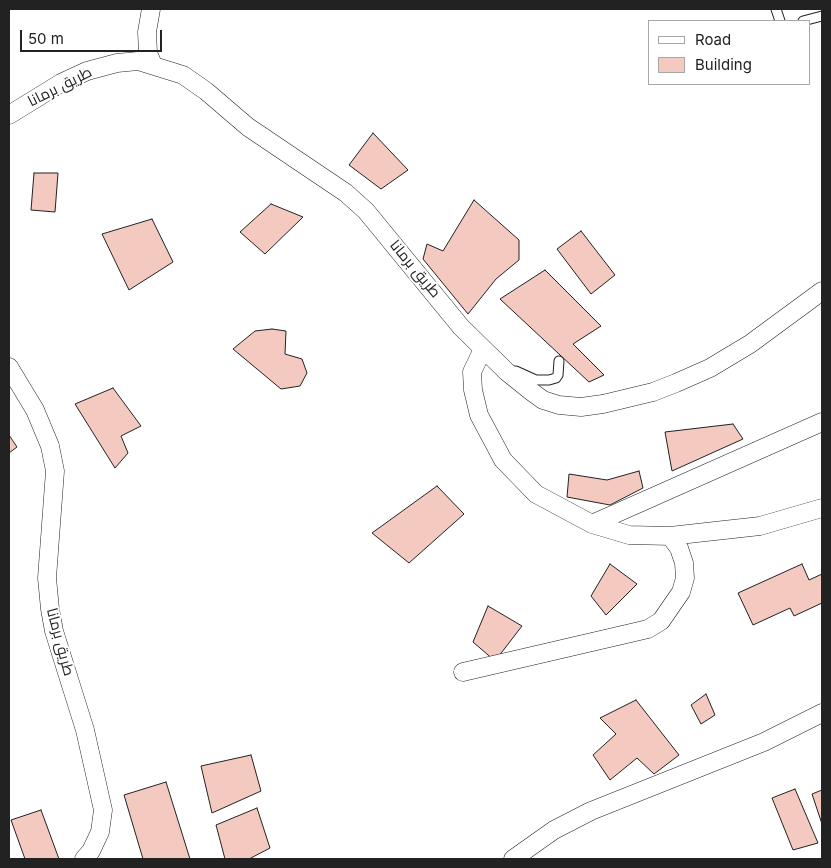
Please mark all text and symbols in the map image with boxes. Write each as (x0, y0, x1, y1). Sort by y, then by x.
scale bar (22, 20, 165, 52)
legend (648, 20, 811, 85)
text: 50 m (28, 29, 64, 48)
text: Road (695, 30, 731, 49)
text: Building (695, 55, 752, 74)
street label: طريق برمانا (25, 63, 95, 111)
street label: طريق برمانا (386, 237, 444, 301)
street label: طريق برمانا (42, 606, 78, 678)

